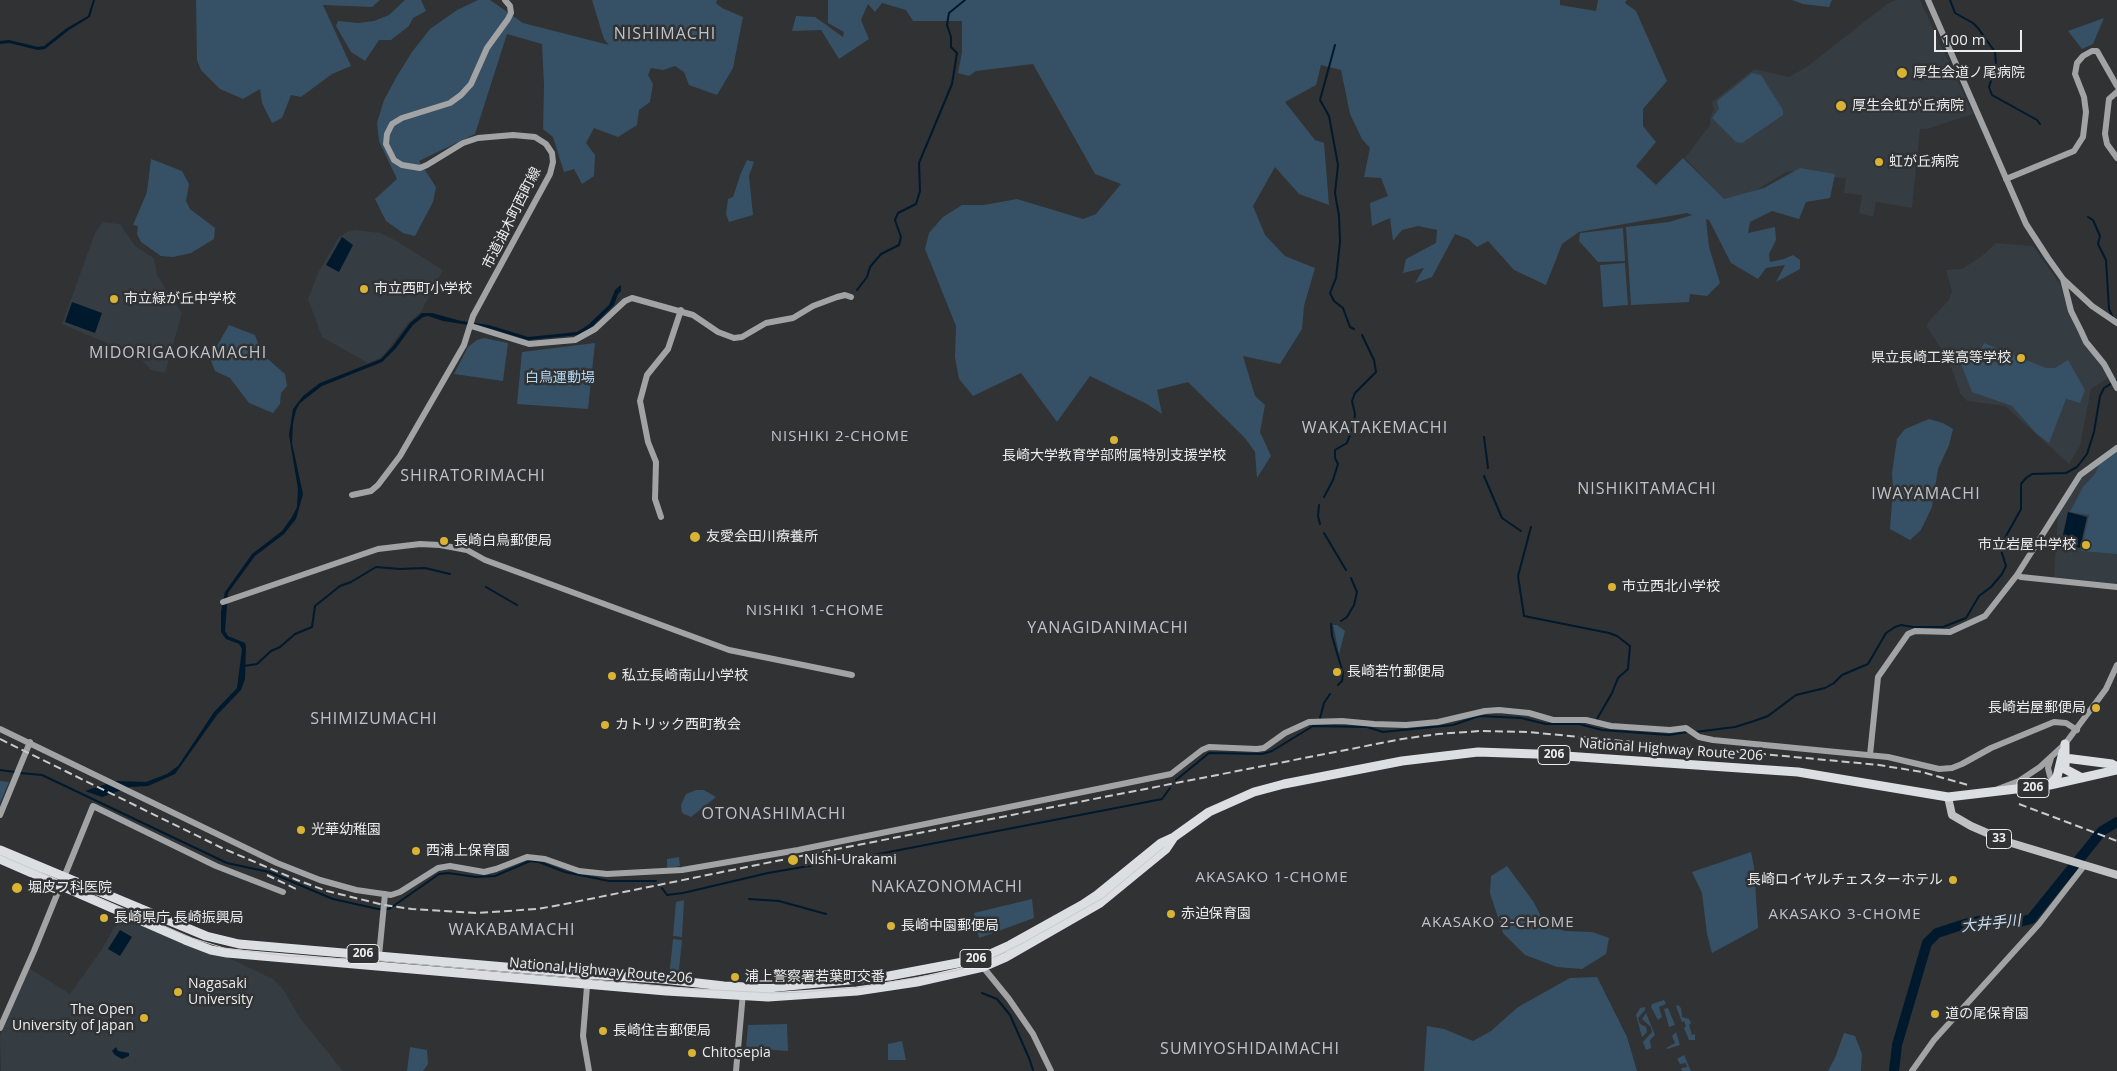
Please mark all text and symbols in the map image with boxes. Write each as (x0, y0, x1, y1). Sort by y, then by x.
scale bar (1937, 20, 2024, 52)
district label: NISHIMACHI (613, 24, 717, 44)
text: 100 m (1942, 29, 1986, 49)
place label: 厚生会道ノ尾病院 (1913, 65, 2025, 81)
marker: 厚生会道ノ尾病院 (1895, 66, 1909, 80)
place label: 厚生会虹が丘病院 (1852, 98, 1964, 114)
marker: 厚生会虹が丘病院 (1834, 99, 1848, 113)
place label: 虹が丘病院 (1889, 154, 1959, 170)
marker: 虹が丘病院 (1873, 156, 1885, 168)
street label: 市道油木町西町線 (479, 164, 545, 272)
place label: 市立西町小学校 (374, 281, 472, 297)
marker: 市立西町小学校 (358, 283, 370, 295)
place label: 市立緑が丘中学校 (124, 291, 236, 307)
marker: 市立緑が丘中学校 (108, 293, 120, 305)
district label: MIDORIGAOKAMACHI (87, 343, 269, 363)
place label: 県立長崎工業高等学校 (1871, 350, 2011, 366)
marker: 県立長崎工業高等学校 (2015, 352, 2027, 364)
park label: 白鳥運動場 (525, 370, 595, 386)
district label: WAKATAKEMACHI (1300, 418, 1450, 438)
district label: NISHIKI 2-CHOME (769, 428, 911, 446)
marker: 長崎大学教育学部附属特別支援学校 (1108, 434, 1120, 446)
place label: 長崎大学教育学部附属特別支援学校 (1002, 448, 1226, 464)
district label: SHIRATORIMACHI (399, 466, 547, 486)
district label: NISHIKITAMACHI (1575, 479, 1719, 499)
district label: IWAYAMACHI (1870, 484, 1982, 504)
place label: 友愛会田川療養所 (706, 529, 818, 545)
marker: 友愛会田川療養所 (688, 530, 702, 544)
place label: 長崎白鳥郵便局 (454, 533, 552, 549)
marker: 長崎白鳥郵便局 (438, 535, 450, 547)
place label: 市立岩屋中学校 (1978, 537, 2076, 553)
marker: 市立岩屋中学校 (2080, 539, 2092, 551)
place label: 市立西北小学校 (1622, 579, 1720, 595)
marker: 市立西北小学校 (1606, 581, 1618, 593)
district label: NISHIKI 1-CHOME (744, 602, 886, 620)
district label: YANAGIDANIMACHI (1025, 618, 1191, 638)
place label: 長崎若竹郵便局 (1347, 664, 1445, 680)
marker: 長崎若竹郵便局 (1331, 666, 1343, 678)
place label: 私立長崎南山小学校 (622, 668, 748, 684)
marker: 私立長崎南山小学校 (606, 670, 618, 682)
place label: 長崎岩屋郵便局 (1988, 700, 2086, 716)
marker: 長崎岩屋郵便局 (2090, 702, 2102, 714)
district label: SHIMIZUMACHI (309, 709, 439, 729)
place label: カトリック西町教会 (615, 717, 741, 733)
marker: カトリック西町教会 (599, 719, 611, 731)
street label: National Highway Route 206 (1579, 735, 1763, 765)
road number: 206 (1538, 746, 1570, 764)
road number: 206 (2017, 778, 2049, 798)
district label: OTONASHIMACHI (700, 804, 848, 824)
place label: 光華幼稚園 (311, 822, 381, 838)
marker: 光華幼稚園 (295, 824, 307, 836)
road number: 33 (1986, 830, 2012, 849)
place label: 西浦上保育園 (426, 843, 510, 859)
marker: 西浦上保育園 (410, 845, 422, 857)
place label: Nishi-Urakami (804, 852, 897, 868)
marker: Nishi-Urakami (786, 853, 800, 867)
district label: AKASAKO 1-CHOME (1194, 869, 1350, 887)
place label: 長崎ロイヤルチェスターホテル (1747, 872, 1943, 888)
marker: 長崎ロイヤルチェスターホテル (1947, 874, 1959, 886)
district label: NAKAZONOMACHI (869, 877, 1025, 897)
place label: 堀皮フ科医院 (28, 880, 112, 896)
marker: 堀皮フ科医院 (10, 881, 24, 895)
place label: 赤迫保育園 (1181, 906, 1251, 922)
district label: AKASAKO 3-CHOME (1767, 906, 1923, 924)
marker: 赤迫保育園 (1165, 908, 1177, 920)
place label: 長崎県庁 長崎振興局 (114, 910, 244, 926)
marker: 長崎県庁 長崎振興局 (98, 912, 110, 924)
water label: 大井手川 (1960, 912, 2022, 936)
district label: AKASAKO 2-CHOME (1420, 914, 1576, 932)
place label: 長崎中園郵便局 (901, 918, 999, 934)
district label: WAKABAMACHI (447, 920, 577, 940)
marker: 長崎中園郵便局 (885, 920, 897, 932)
road number: 206 (347, 944, 379, 964)
road number: 206 (960, 950, 992, 969)
street label: National Highway Route 206 (508, 955, 694, 987)
place label: 浦上警察署若葉町交番 (745, 969, 885, 985)
marker: 浦上警察署若葉町交番 (729, 971, 741, 983)
place label: Nagasaki University (188, 976, 253, 1009)
marker: Nagasaki University (172, 986, 184, 998)
place label: The Open University of Japan (12, 1002, 134, 1034)
place label: 道の尾保育園 (1945, 1006, 2029, 1022)
marker: 道の尾保育園 (1929, 1008, 1941, 1020)
marker: The Open University of Japan (138, 1012, 150, 1024)
place label: 長崎住吉郵便局 (613, 1023, 711, 1039)
marker: 長崎住吉郵便局 (597, 1025, 609, 1037)
district label: SUMIYOSHIDAIMACHI (1158, 1039, 1342, 1059)
place label: Chitosepia (702, 1045, 771, 1061)
marker: Chitosepia (686, 1047, 698, 1059)

